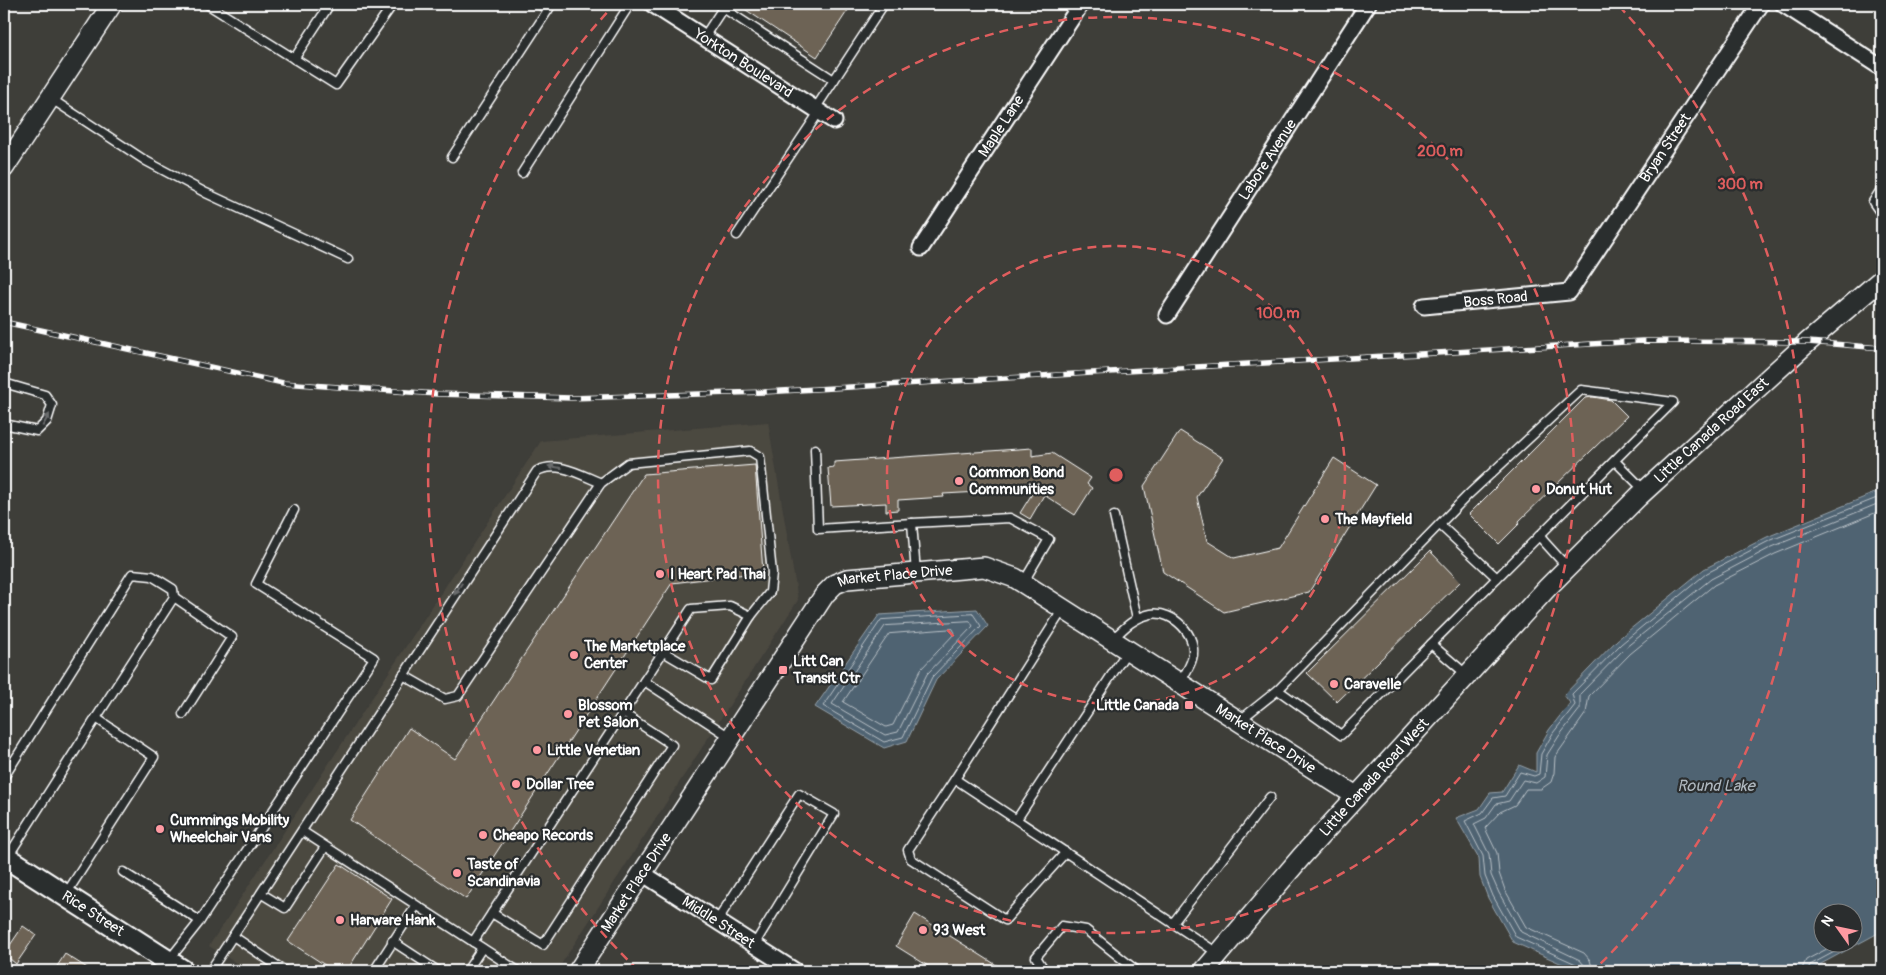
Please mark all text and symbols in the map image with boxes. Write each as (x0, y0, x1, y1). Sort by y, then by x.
street label: Yorkton Boulevard (690, 24, 797, 102)
street label: Maple Lane (974, 91, 1029, 160)
street label: Bryan Street (1635, 109, 1696, 186)
street label: Labore Avenue (1234, 115, 1301, 204)
text: 200 m (1417, 142, 1463, 161)
text: 300 m (1717, 175, 1763, 194)
street label: Boss Road (1463, 287, 1529, 312)
text: 100 m (1257, 304, 1299, 323)
street label: Little Canada Road East (1650, 373, 1773, 487)
one-way arrow (42, 413, 50, 427)
one-way arrow (547, 463, 563, 471)
place label: Common Bond Communities (969, 463, 1064, 499)
centre of rings (1107, 466, 1125, 484)
marker: Common Bond Communities (953, 475, 965, 487)
place label: Donut Hut (1546, 480, 1613, 499)
marker: Donut Hut (1530, 483, 1542, 495)
place label: The Mayfield (1334, 510, 1412, 529)
marker: The Mayfield (1319, 513, 1331, 525)
street label: Market Place Drive (835, 560, 954, 591)
place label: I Heart Pad Thai (670, 565, 766, 584)
marker: I Heart Pad Thai (654, 568, 666, 580)
one-way arrow (453, 583, 463, 596)
place label: The Marketplace Center (583, 637, 686, 673)
marker: The Marketplace Center (568, 649, 580, 661)
place label: Litt Can Transit Ctr (792, 652, 861, 688)
marker: Litt Can Transit Ctr (777, 664, 789, 676)
place label: Caravelle (1344, 675, 1402, 694)
marker: Caravelle (1328, 678, 1340, 690)
place label: Blossom Pet Salon (578, 696, 639, 732)
place label: Little Canada (1096, 696, 1179, 715)
marker: Little Canada (1183, 699, 1195, 711)
street label: Market Place Drive (1212, 699, 1320, 778)
marker: Blossom Pet Salon (562, 708, 574, 720)
street label: Little Canada Road West (1315, 713, 1434, 840)
place label: Little Venetian (547, 741, 641, 760)
marker: Little Venetian (531, 744, 543, 756)
place label: Dollar Tree (526, 775, 595, 794)
water label: Round Lake (1677, 776, 1757, 796)
marker: Dollar Tree (510, 778, 522, 790)
place label: Cummings Mobility Wheelchair Vans (170, 811, 290, 847)
marker: Cummings Mobility Wheelchair Vans (154, 823, 166, 835)
place label: Cheapo Records (493, 826, 593, 845)
street label: Market Place Drive (597, 828, 676, 936)
marker: Cheapo Records (477, 829, 489, 841)
place label: Taste of Scandinavia (466, 855, 540, 891)
marker: Taste of Scandinavia (451, 867, 463, 879)
street label: Rice Street (58, 886, 129, 941)
street label: Middle Street (678, 892, 760, 953)
north arrow (1814, 902, 1864, 952)
place label: Harware Hank (350, 911, 436, 930)
text: N (1818, 913, 1837, 930)
marker: Harware Hank (334, 914, 346, 926)
place label: 93 West (933, 921, 986, 940)
marker: 93 West (917, 924, 929, 936)

